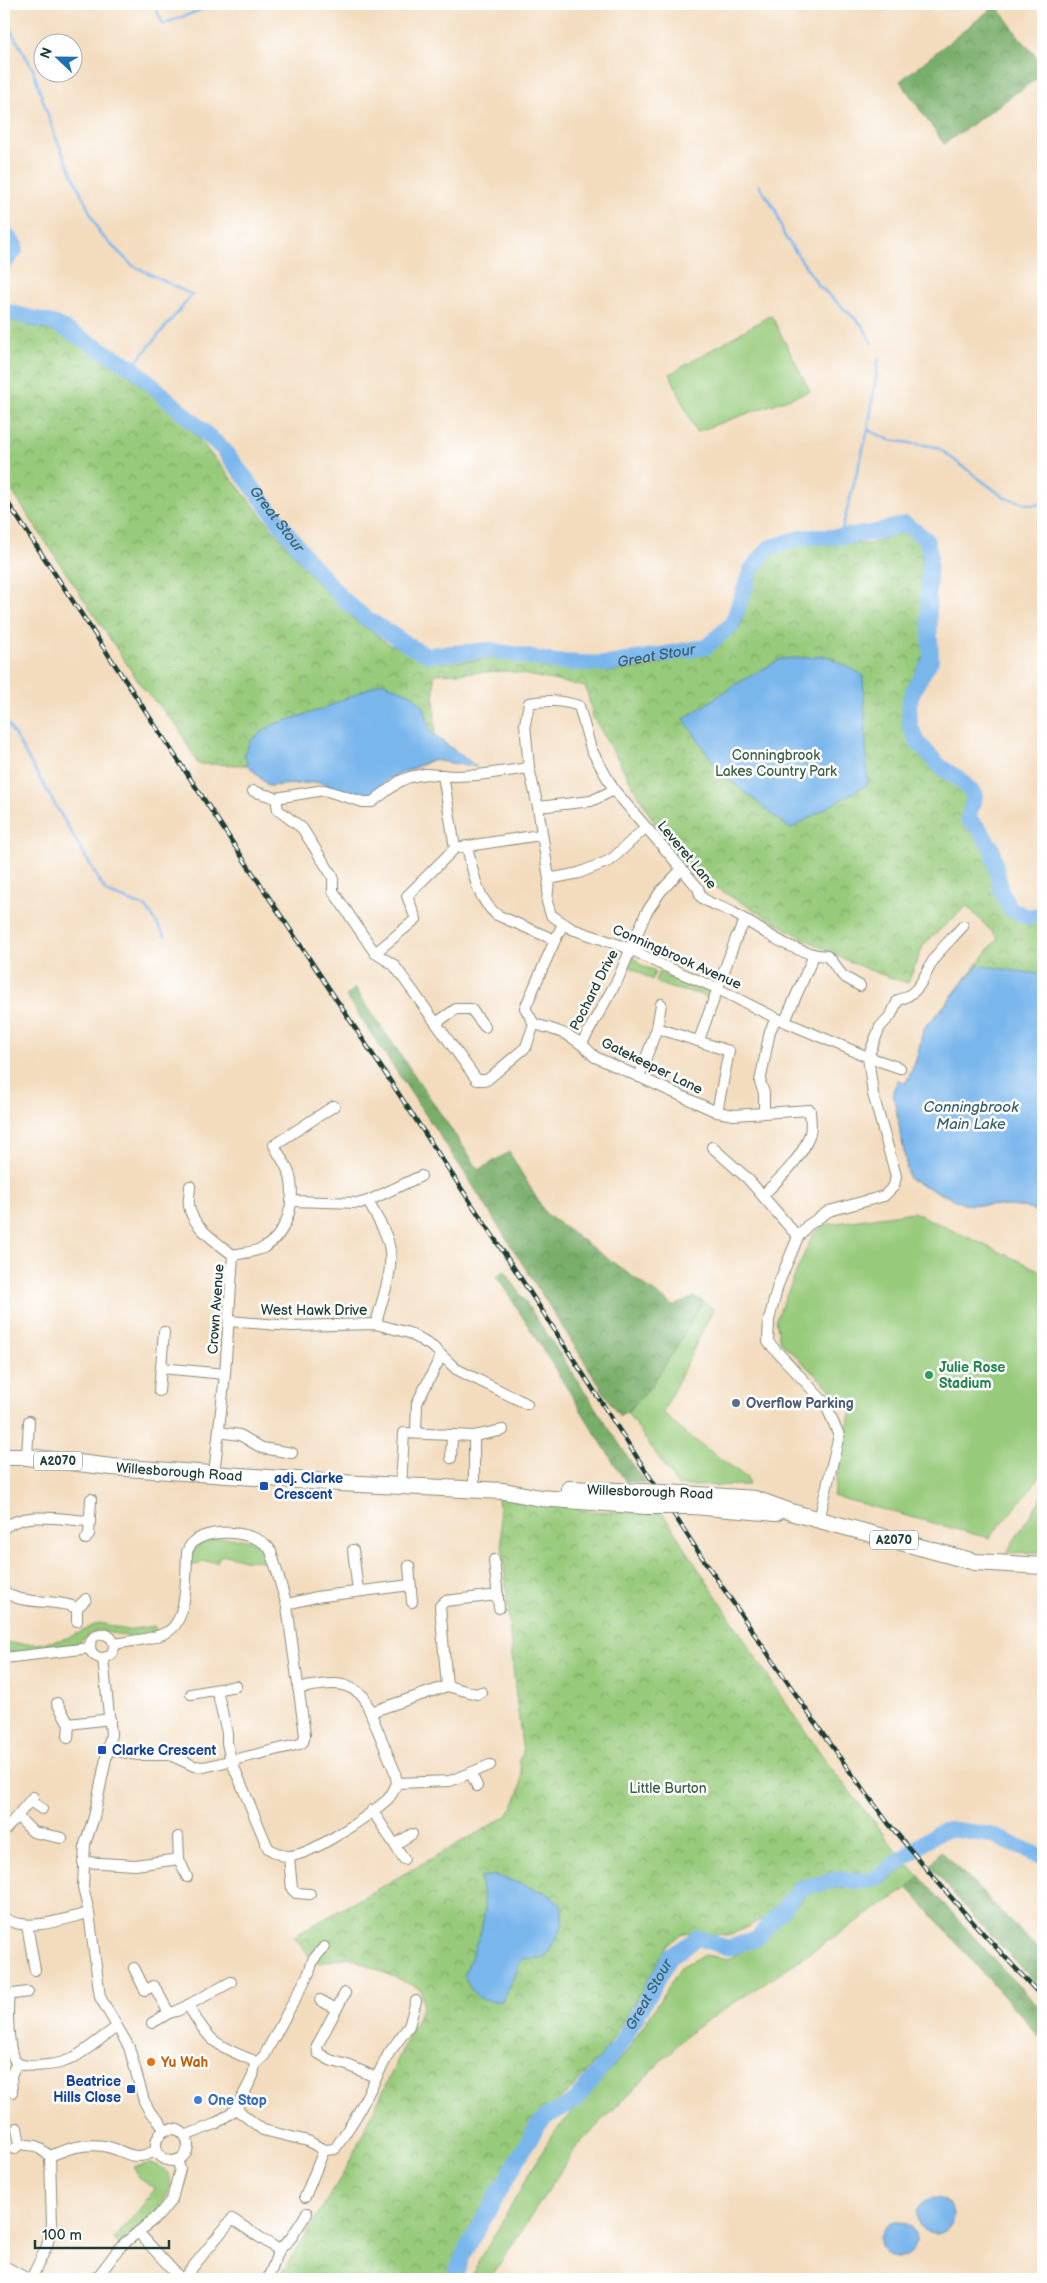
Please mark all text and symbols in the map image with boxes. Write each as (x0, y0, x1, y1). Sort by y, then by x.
north arrow (32, 32, 82, 82)
text: N (37, 45, 56, 61)
water label: Great Stour (246, 482, 310, 557)
water label: Great Stour (616, 639, 698, 672)
park label: Conningbrook Lakes Country Park (715, 747, 837, 780)
street label: Leveret Lane (654, 818, 720, 892)
street label: Conningbrook Avenue (610, 921, 744, 993)
street label: Pochard Drive (566, 947, 622, 1033)
street label: Gatekeeper Lane (598, 1034, 706, 1098)
water label: Conningbrook Main Lake (923, 1098, 1019, 1134)
street label: Crown Avenue (204, 1263, 228, 1355)
street label: West Hawk Drive (261, 1302, 367, 1319)
place label: Julie Rose Stadium (939, 1359, 1005, 1392)
marker: Julie Rose Stadium (923, 1369, 935, 1381)
place label: Overflow Parking (746, 1395, 854, 1412)
marker: Overflow Parking (730, 1397, 742, 1409)
road number: A2070 (34, 1452, 82, 1470)
street label: Willesborough Road (116, 1459, 243, 1485)
place label: adj. Clarke Crescent (274, 1470, 343, 1503)
marker: adj. Clarke Crescent (258, 1480, 270, 1492)
street label: Willesborough Road (587, 1481, 713, 1503)
road number: A2070 (870, 1530, 918, 1550)
place label: Clarke Crescent (112, 1742, 217, 1759)
marker: Clarke Crescent (96, 1744, 108, 1756)
park label: Little Burton (629, 1780, 707, 1797)
water label: Great Stour (621, 1955, 677, 2034)
place label: Yu Wah (161, 2054, 208, 2071)
marker: Yu Wah (145, 2056, 157, 2068)
place label: Beatrice Hills Close (53, 2073, 121, 2106)
marker: Beatrice Hills Close (125, 2083, 137, 2095)
place label: One Stop (208, 2092, 267, 2109)
marker: One Stop (192, 2094, 204, 2106)
scale bar (35, 2218, 169, 2250)
text: 100 m (42, 2226, 82, 2245)

